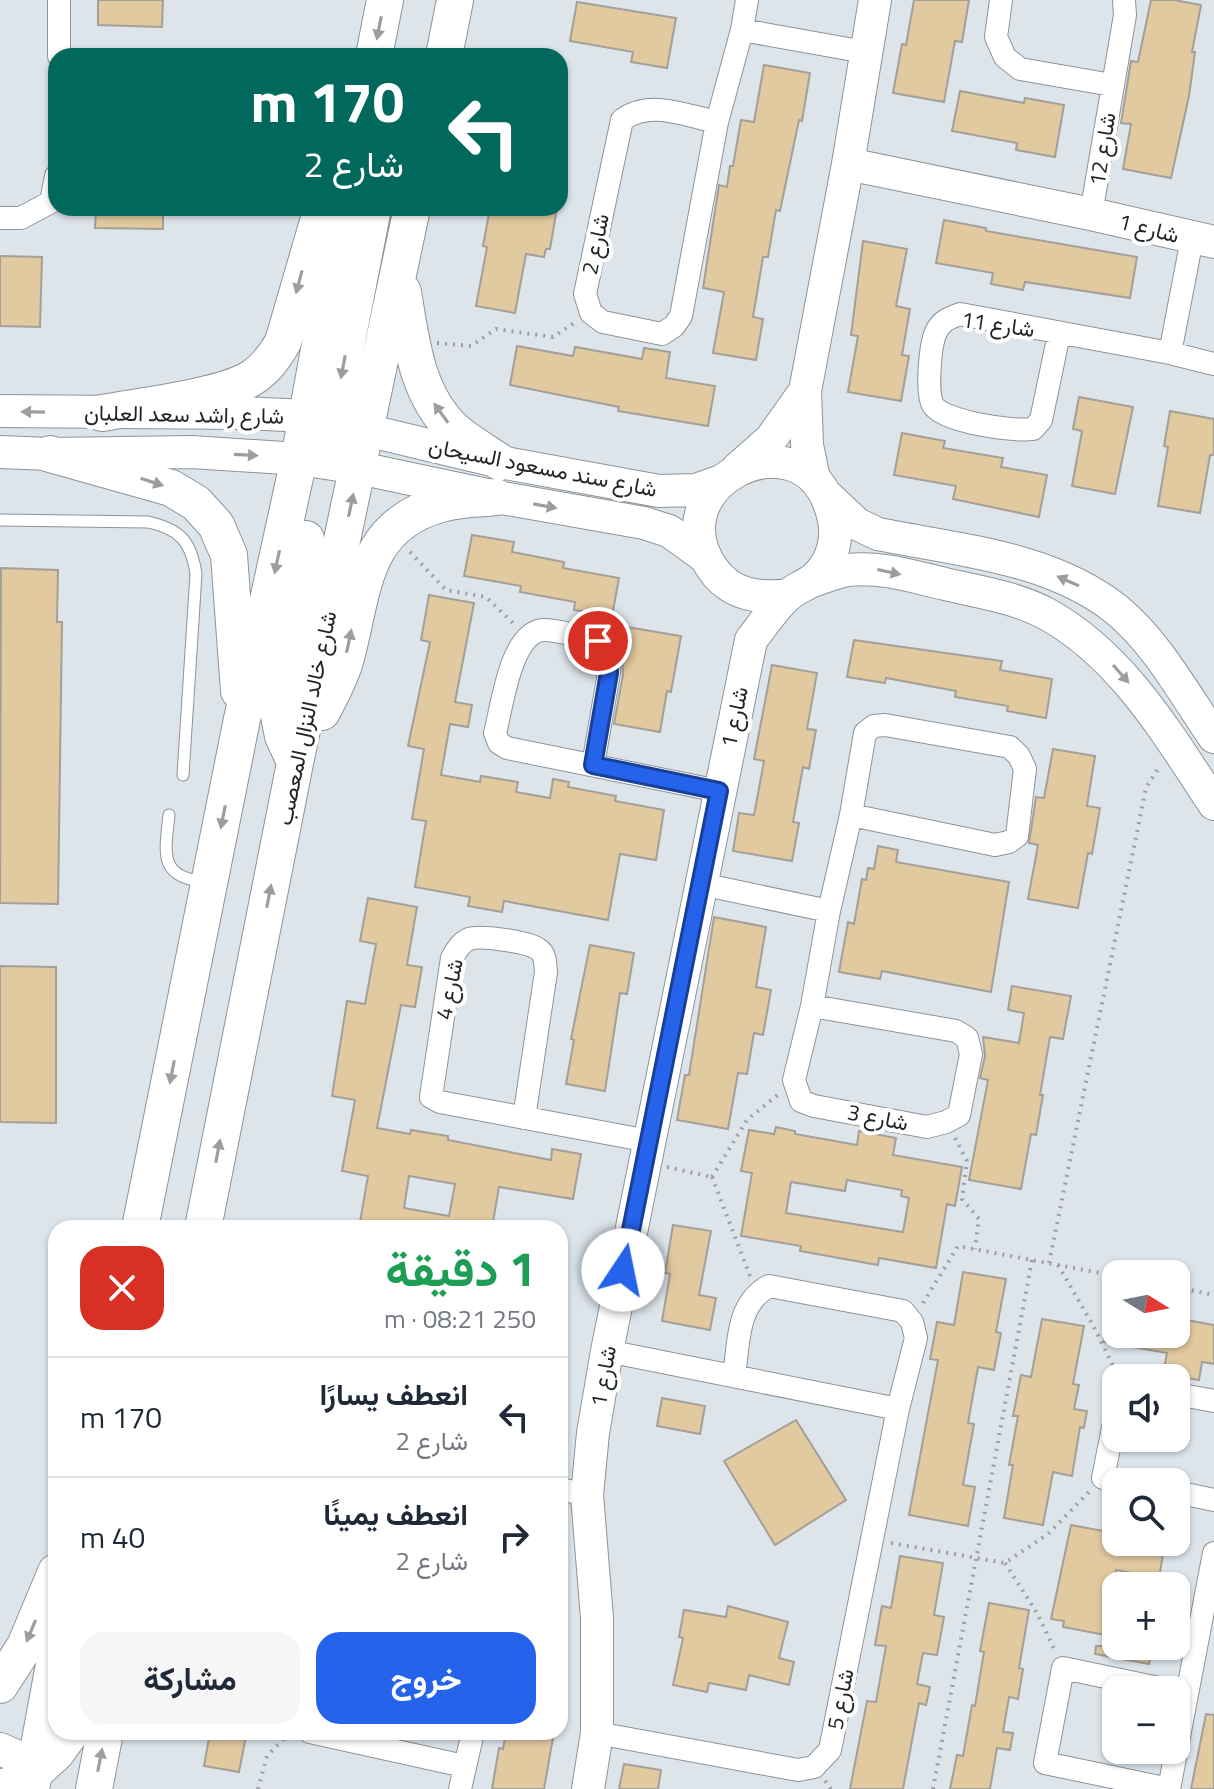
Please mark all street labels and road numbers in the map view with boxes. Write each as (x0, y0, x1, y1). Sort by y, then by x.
street label: شارع 12 (1079, 110, 1125, 188)
street label: شارع 1 (1115, 204, 1183, 252)
street label: شارع 2 (572, 210, 618, 278)
street label: شارع 11 (959, 302, 1037, 346)
street label: شارع راشد سعد العلبان (84, 395, 284, 433)
street label: شارع سند مسعود السيحان (426, 428, 660, 506)
street label: شارع خالد النزال المعصب (267, 608, 345, 828)
street label: شارع 1 (711, 683, 757, 751)
street label: شارع 4 (426, 955, 472, 1023)
street label: شارع 3 (845, 1094, 911, 1140)
street label: شارع 1 (581, 1343, 625, 1409)
street label: شارع 5 (817, 1666, 863, 1732)

